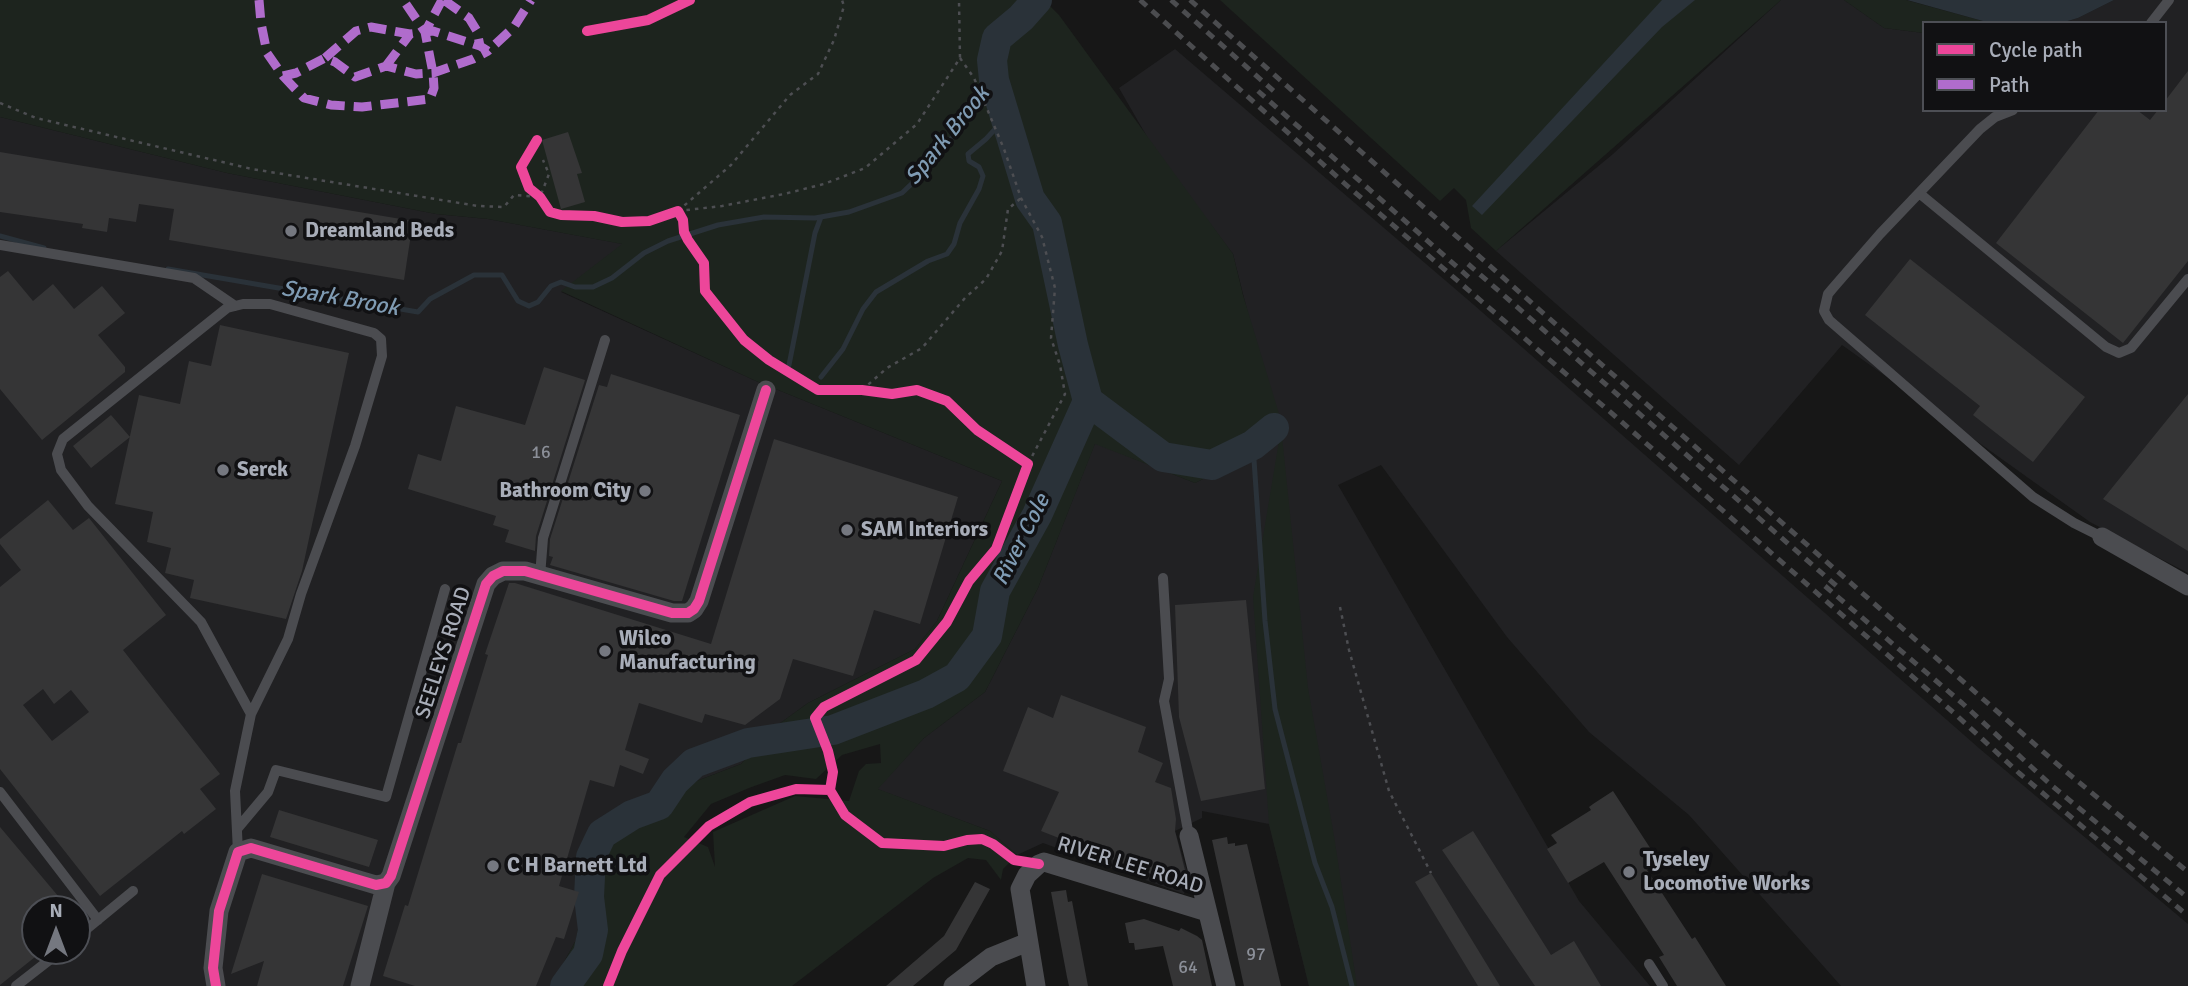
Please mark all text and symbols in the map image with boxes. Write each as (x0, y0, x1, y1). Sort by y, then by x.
legend (1922, 21, 2167, 112)
text: Cycle path (1989, 37, 2083, 63)
text: Path (1989, 72, 2030, 98)
water label: Spark Brook (900, 81, 996, 191)
place label: Dreamland Beds (305, 218, 454, 244)
marker: Dreamland Beds (283, 223, 299, 239)
water label: Spark Brook (279, 275, 401, 323)
house number: 16 (531, 442, 551, 464)
place label: Serck (237, 457, 288, 483)
marker: Serck (215, 462, 231, 478)
place label: Bathroom City (499, 478, 631, 504)
marker: Bathroom City (637, 483, 653, 499)
water label: River Cole (987, 490, 1057, 590)
place label: SAM Interiors (861, 517, 988, 543)
marker: SAM Interiors (839, 522, 855, 538)
street label: SEELEYS ROAD (411, 584, 477, 722)
place label: Wilco Manufacturing (619, 626, 756, 676)
marker: Wilco Manufacturing (597, 643, 613, 659)
street label: RIVER LEE ROAD (1054, 832, 1206, 900)
place label: Tyseley Locomotive Works (1643, 847, 1810, 897)
place label: C H Barnett Ltd (507, 853, 647, 879)
marker: C H Barnett Ltd (485, 858, 501, 874)
marker: Tyseley Locomotive Works (1621, 864, 1637, 880)
north arrow (21, 895, 91, 965)
text: N (49, 899, 63, 923)
house number: 97 (1246, 944, 1266, 966)
house number: 64 (1178, 957, 1198, 979)

